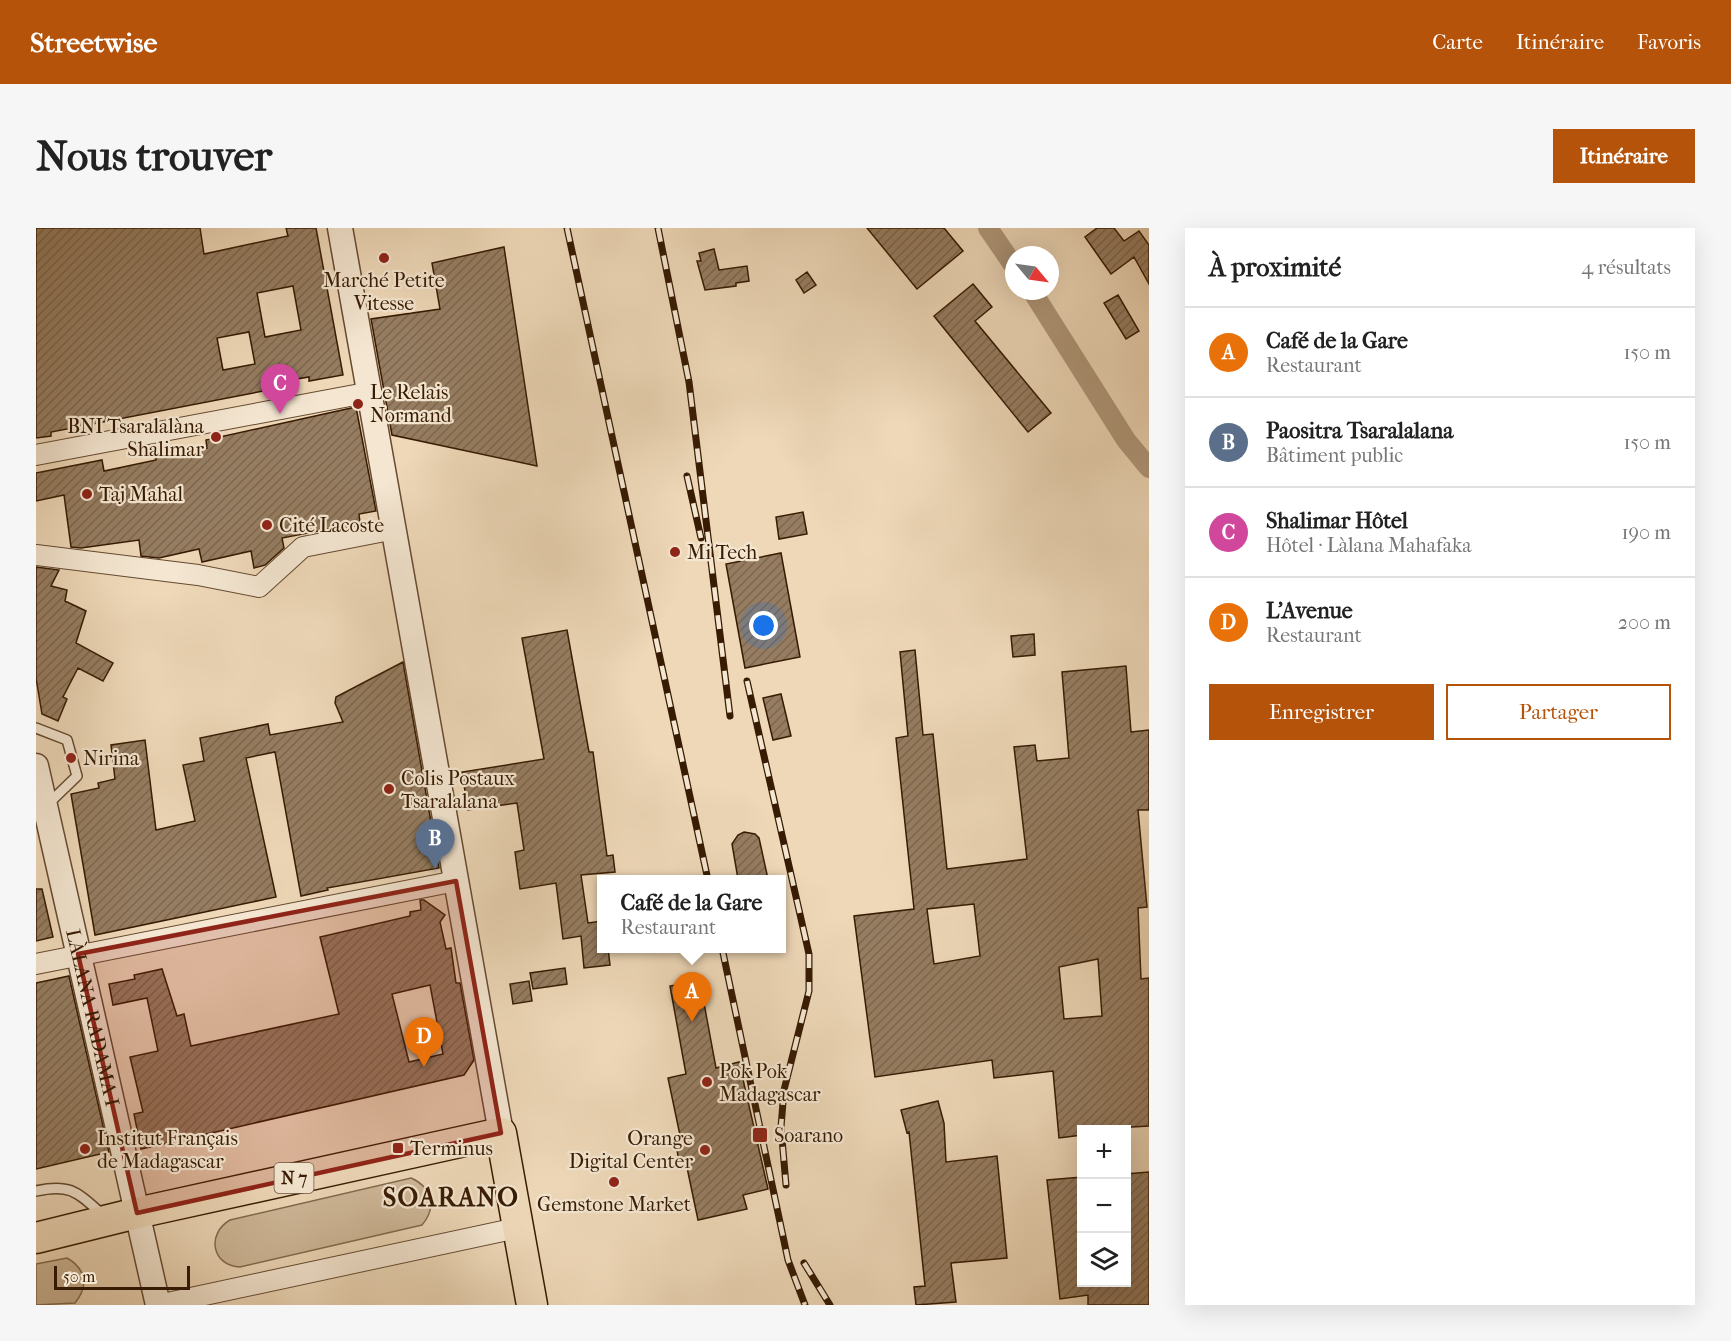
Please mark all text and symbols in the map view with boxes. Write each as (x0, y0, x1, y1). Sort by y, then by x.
text: Streetwise (30, 26, 157, 59)
text: Carte (1432, 30, 1483, 54)
text: Itinéraire (1516, 30, 1604, 54)
text: Favoris (1637, 30, 1701, 54)
button: Itinéraire (1553, 129, 1695, 183)
text: Nous trouver (36, 132, 272, 181)
north arrow (1005, 246, 1059, 300)
marker: Marché Petite Vitesse (377, 251, 391, 265)
text: À proximité (1209, 252, 1341, 283)
text: 4 résultats (1582, 256, 1671, 279)
place label: Marché Petite Vitesse (323, 269, 445, 315)
text: Café de la Gare (1266, 328, 1408, 354)
text: A (1222, 341, 1235, 364)
text: 150 m (1623, 341, 1671, 364)
text: Restaurant (1266, 354, 1362, 377)
pin: C (260, 364, 300, 414)
place label: Le Relais Normand (370, 381, 453, 427)
marker: Le Relais Normand (351, 397, 365, 411)
place label: BNI Tsaralalàna Shalimar (67, 415, 205, 461)
text: Paositra Tsaralalana (1266, 418, 1453, 444)
marker: BNI Tsaralalàna Shalimar (209, 430, 223, 444)
text: B (1222, 431, 1235, 454)
text: 150 m (1623, 431, 1671, 454)
text: Bâtiment public (1266, 444, 1403, 467)
place label: Taj Mahal (99, 483, 183, 506)
marker: Taj Mahal (80, 487, 94, 501)
text: Shalimar Hôtel (1266, 508, 1408, 534)
place label: Cité Lacoste (279, 514, 384, 537)
marker: Cité Lacoste (260, 518, 274, 532)
text: C (1222, 521, 1235, 544)
text: 190 m (1621, 521, 1671, 544)
text: Hôtel · Làlana Mahafaka (1266, 534, 1471, 557)
place label: Mi Tech (687, 541, 758, 564)
marker: Mi Tech (668, 545, 682, 559)
text: L'Avenue (1266, 598, 1353, 624)
your location (749, 611, 778, 640)
text: D (1221, 611, 1236, 634)
text: 200 m (1618, 611, 1671, 634)
text: Restaurant (1266, 624, 1362, 647)
button: Enregistrer (1209, 684, 1434, 740)
button: Partager (1446, 684, 1671, 740)
place label: Nirina (83, 747, 140, 770)
marker: Nirina (64, 751, 78, 765)
place label: Colis Postaux Tsaralalana (401, 767, 515, 813)
marker: Colis Postaux Tsaralalana (382, 782, 396, 796)
pin: B (416, 820, 454, 869)
popup (597, 875, 786, 953)
text: Café de la Gare (621, 890, 762, 916)
text: Restaurant (621, 916, 716, 939)
street label: LÀLANA RADAMA I (61, 927, 124, 1109)
pin: A (672, 972, 712, 1022)
pin: D (404, 1018, 444, 1067)
place label: Pok Pok Madagascar (719, 1060, 821, 1106)
marker: Pok Pok Madagascar (700, 1075, 714, 1089)
place label: Soarano (774, 1124, 843, 1147)
map controls (1077, 1125, 1131, 1287)
button: + (1077, 1125, 1131, 1179)
marker: Soarano (751, 1126, 769, 1144)
place label: Institut Français de Madagascar (97, 1127, 238, 1173)
place label: Orange Digital Center (569, 1127, 693, 1173)
place label: Terminus (410, 1137, 493, 1160)
marker: Terminus (391, 1141, 405, 1155)
marker: Institut Français de Madagascar (78, 1142, 92, 1156)
marker: Orange Digital Center (698, 1143, 712, 1157)
road number: N 7 (274, 1163, 314, 1193)
marker: Gemstone Market (607, 1175, 621, 1189)
button: − (1077, 1179, 1131, 1233)
district label: SOARANO (383, 1182, 519, 1213)
place label: Gemstone Market (537, 1193, 691, 1216)
button: layers (1077, 1233, 1131, 1287)
scale bar (54, 1263, 190, 1290)
text: 50 m (63, 1267, 95, 1286)

